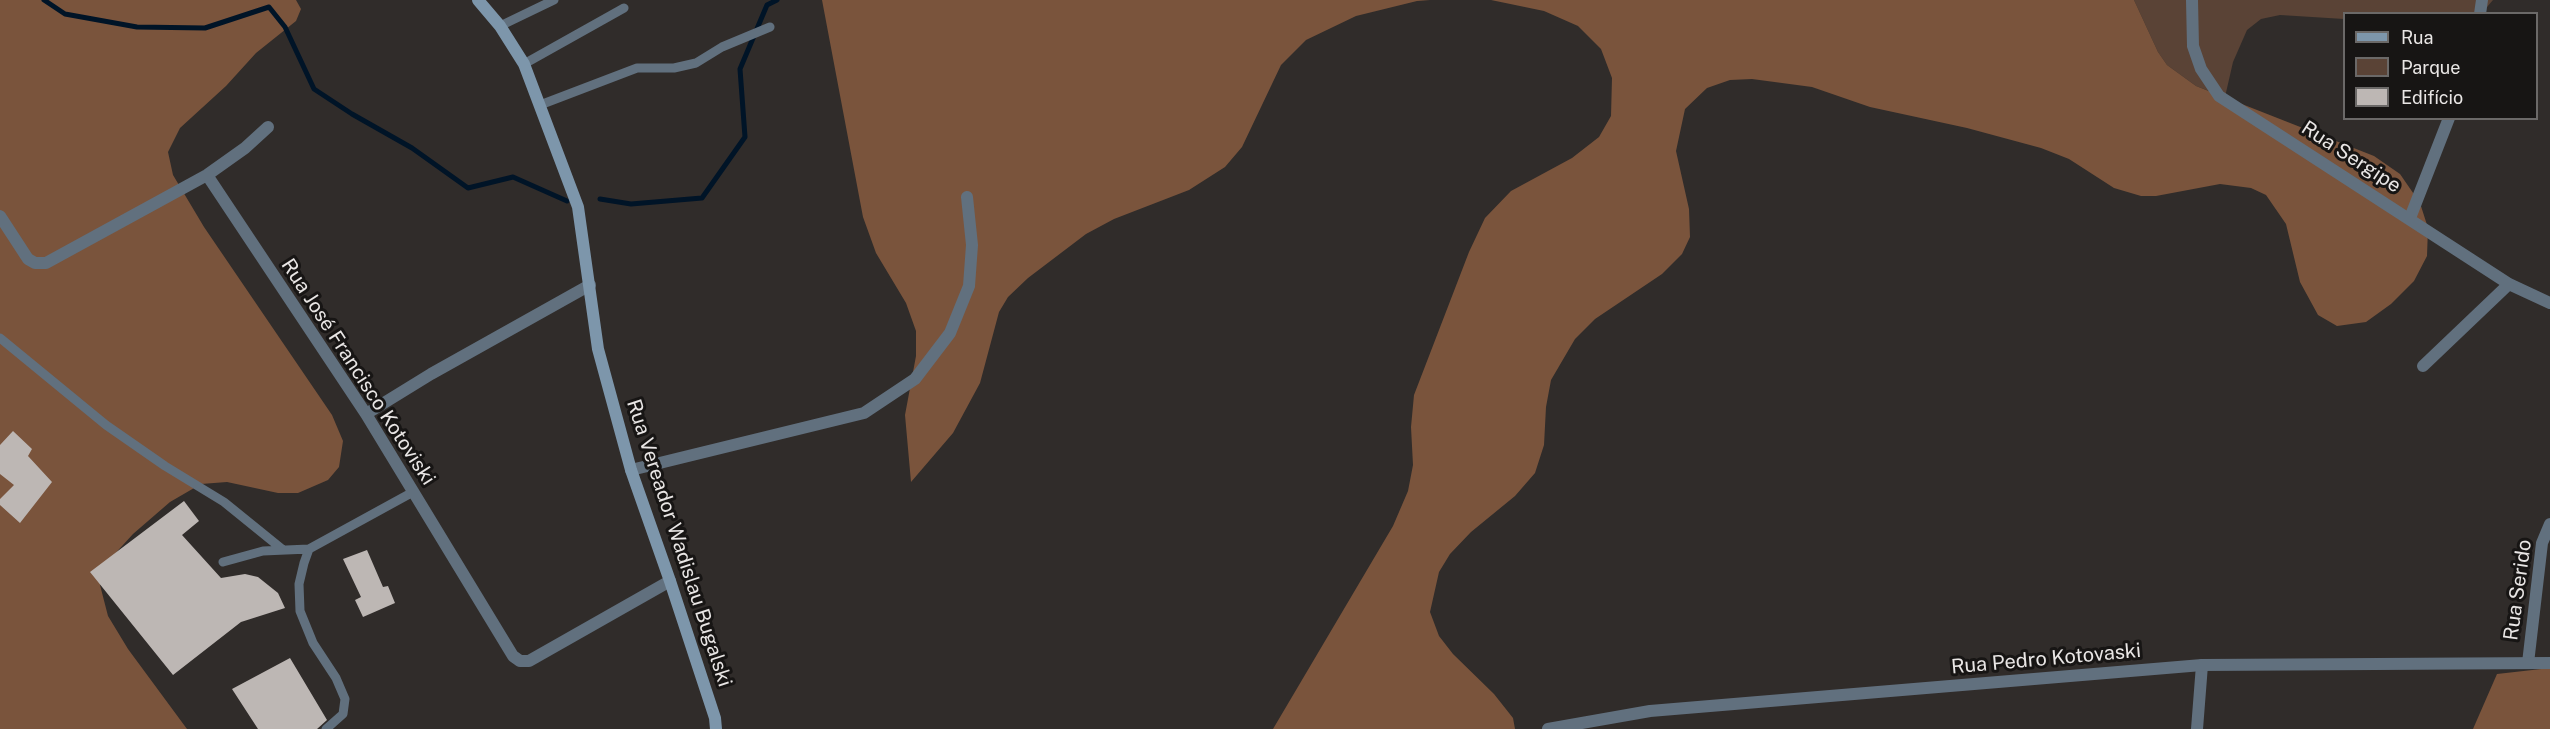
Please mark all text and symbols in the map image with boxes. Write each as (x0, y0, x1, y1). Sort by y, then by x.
legend (2343, 12, 2538, 120)
text: Rua (2401, 27, 2433, 48)
text: Parque (2401, 57, 2461, 78)
text: Edifício (2401, 87, 2463, 108)
street label: Rua Sergipe (2297, 116, 2405, 198)
street label: Rua José Francisco Kotoviski (276, 254, 440, 490)
street label: Rua Vereador Wadislau Bugalski (621, 396, 737, 690)
street label: Rua Serido (2499, 538, 2537, 642)
street label: Rua Pedro Kotovaski (1950, 639, 2142, 679)

